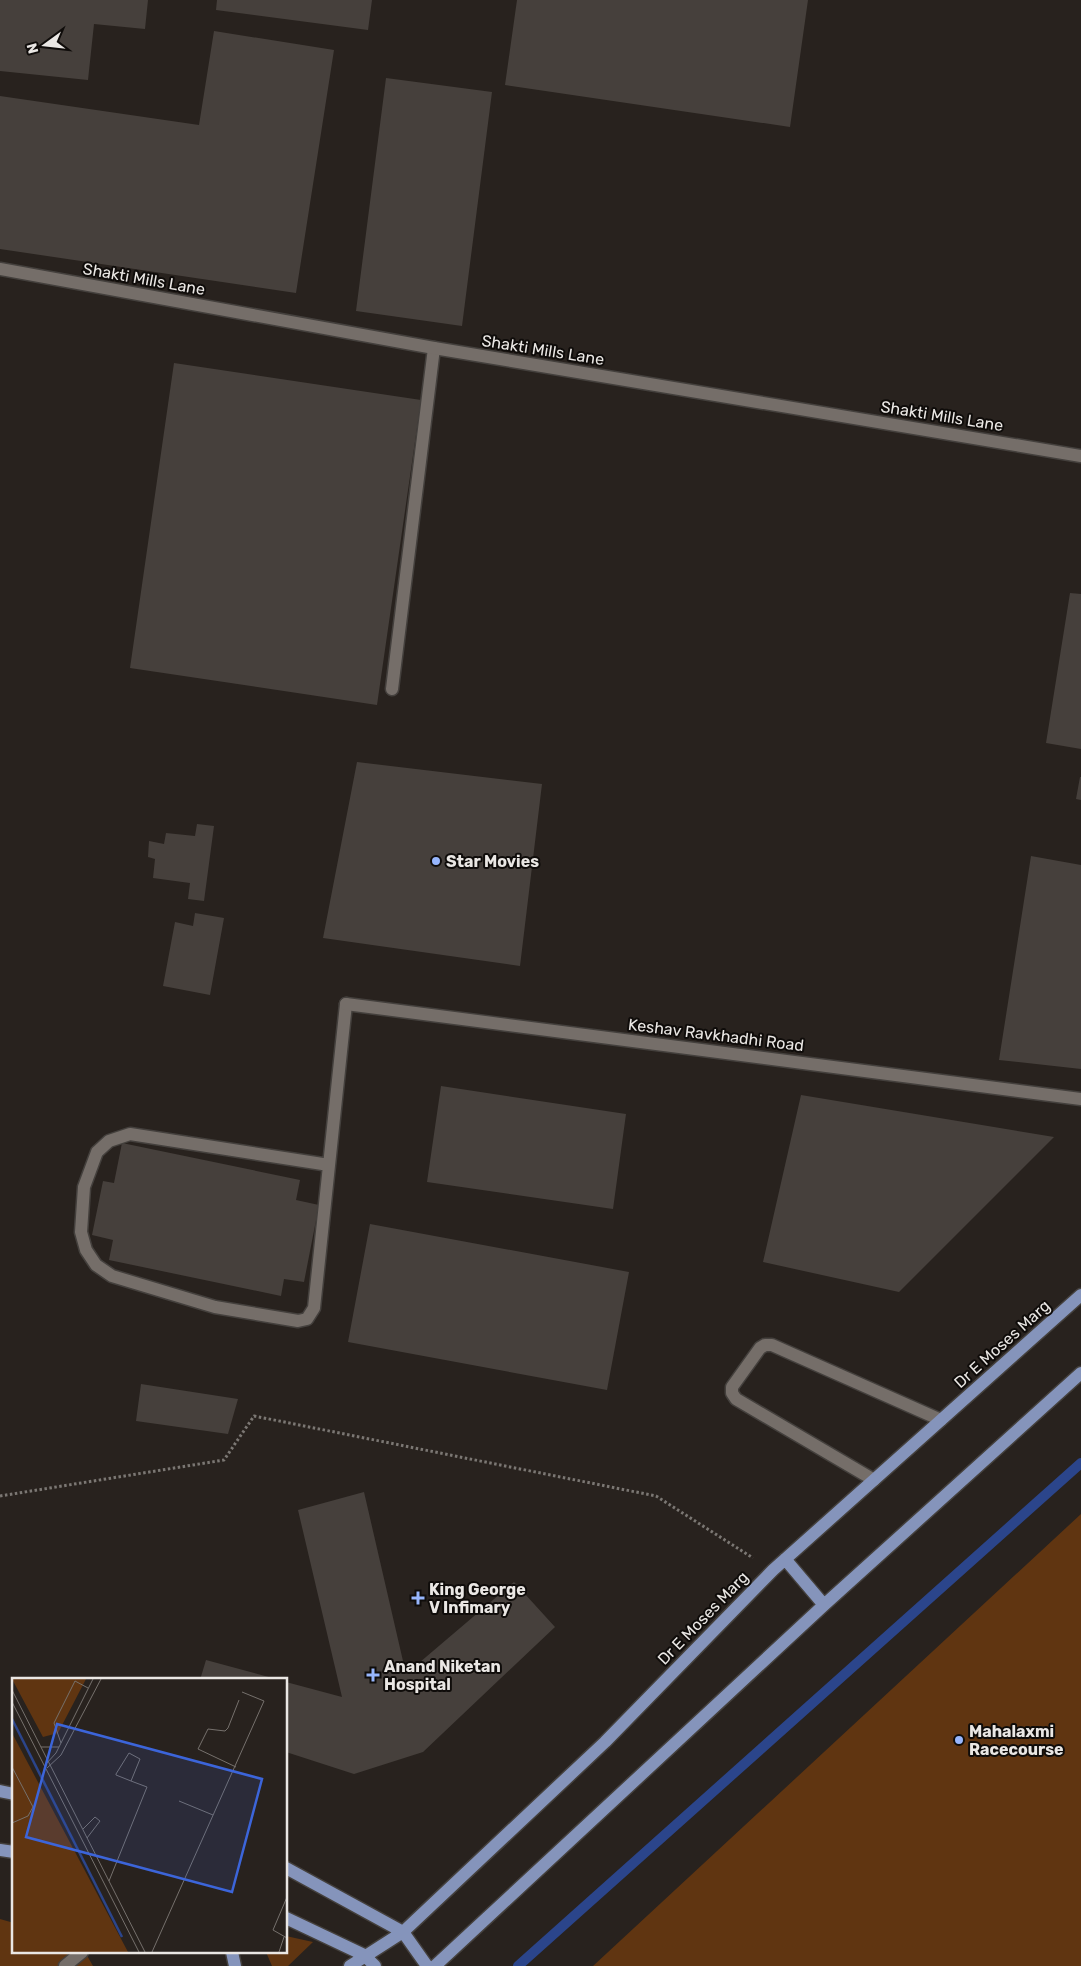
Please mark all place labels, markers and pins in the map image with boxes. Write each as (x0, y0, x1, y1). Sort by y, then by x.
place label: Star Movies (446, 852, 539, 871)
marker: Star Movies (430, 855, 442, 867)
place label: King George V Infimary (429, 1580, 526, 1617)
marker: King George V Infimary (411, 1591, 425, 1605)
place label: Anand Niketan Hospital (384, 1657, 501, 1694)
marker: Anand Niketan Hospital (366, 1668, 380, 1682)
place label: Mahalaxmi Racecourse (969, 1722, 1064, 1759)
marker: Mahalaxmi Racecourse (953, 1734, 965, 1746)

